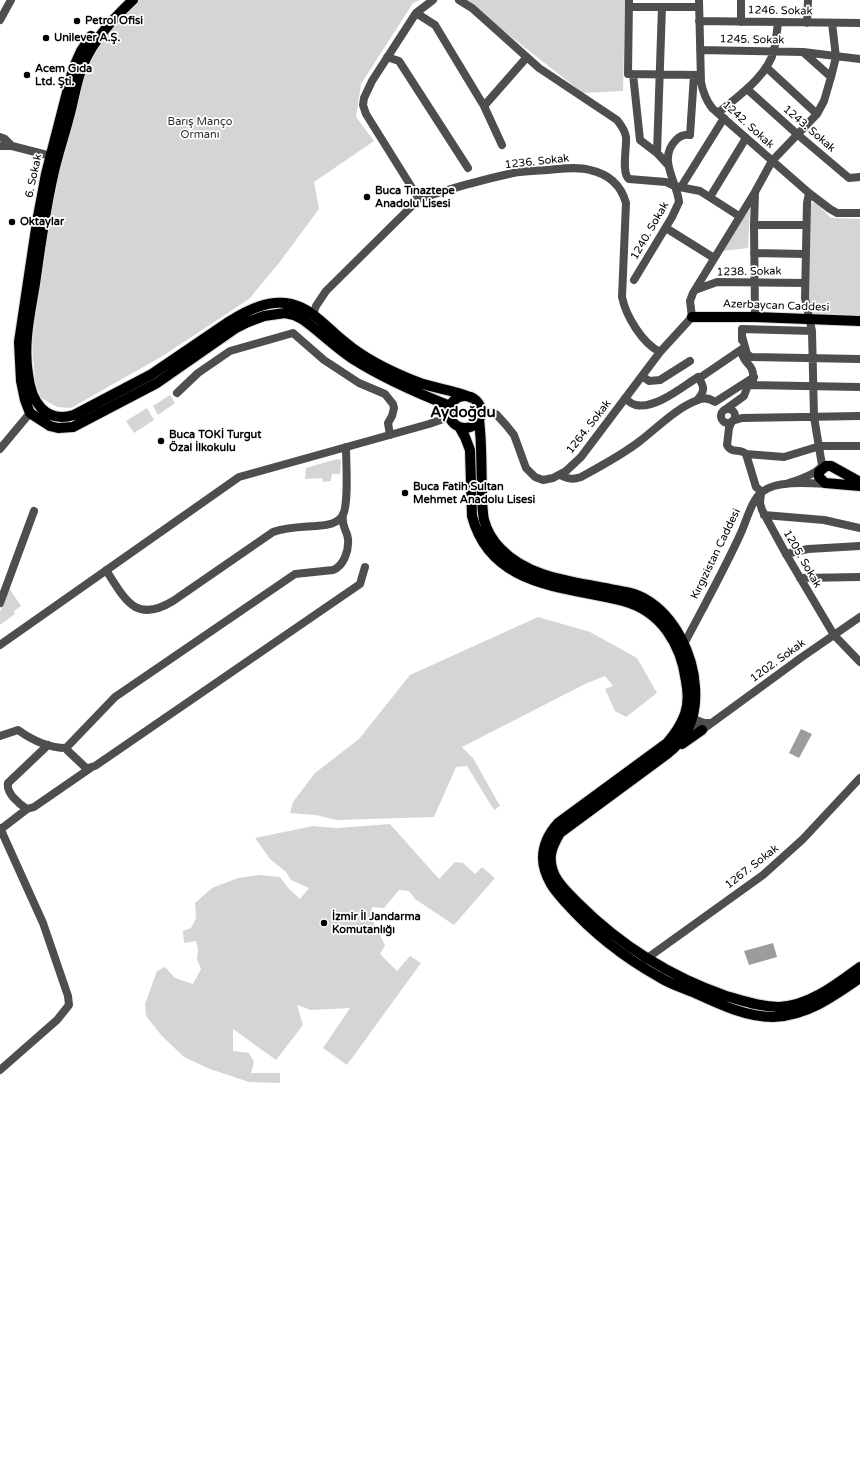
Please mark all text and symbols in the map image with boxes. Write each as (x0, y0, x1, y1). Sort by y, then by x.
street label: 1246. Sokak (747, 4, 813, 18)
place label: Petrol Ofisi (85, 14, 143, 28)
marker: Petrol Ofisi (72, 16, 82, 26)
place label: Unilever A.Ş. (54, 31, 120, 45)
marker: Unilever A.Ş. (41, 33, 51, 43)
street label: 1245. Sokak (720, 33, 784, 47)
place label: Acem Gıda Ltd. Şti. (35, 62, 92, 88)
marker: Acem Gıda Ltd. Şti. (22, 70, 32, 80)
street label: 1242. Sokak (719, 98, 777, 152)
street label: 1243. Sokak (780, 103, 838, 155)
park label: Barış Manço Ormanı (168, 115, 232, 141)
street label: 1236. Sokak (504, 152, 570, 172)
street label: 6. Sokak (23, 153, 45, 199)
place label: Buca Tınaztepe Anadolu Lisesi (375, 184, 455, 210)
marker: Buca Tınaztepe Anadolu Lisesi (362, 192, 372, 202)
street label: 1240. Sokak (628, 200, 672, 262)
place label: Oktaylar (20, 215, 64, 229)
marker: Oktaylar (7, 217, 17, 227)
street label: 1238. Sokak (716, 265, 782, 279)
street label: Azerbaycan Caddesi (723, 298, 829, 314)
street label: 1264. Sokak (564, 397, 614, 457)
district label: Aydoğdu (430, 404, 496, 422)
place label: Buca TOKİ Turgut Özal İlkokulu (169, 428, 262, 454)
marker: Buca TOKİ Turgut Özal İlkokulu (156, 436, 166, 446)
place label: Buca Fatih Sultan Mehmet Anadolu Lisesi (413, 480, 535, 506)
marker: Buca Fatih Sultan Mehmet Anadolu Lisesi (400, 488, 410, 498)
street label: Kırgızistan Caddesi (688, 507, 744, 601)
street label: 1205. Sokak (780, 528, 824, 590)
street label: 1202. Sokak (748, 637, 808, 685)
street label: 1267. Sokak (723, 842, 781, 892)
place label: İzmir İl Jandarma Komutanlığı (332, 910, 421, 936)
marker: İzmir İl Jandarma Komutanlığı (319, 918, 329, 928)

